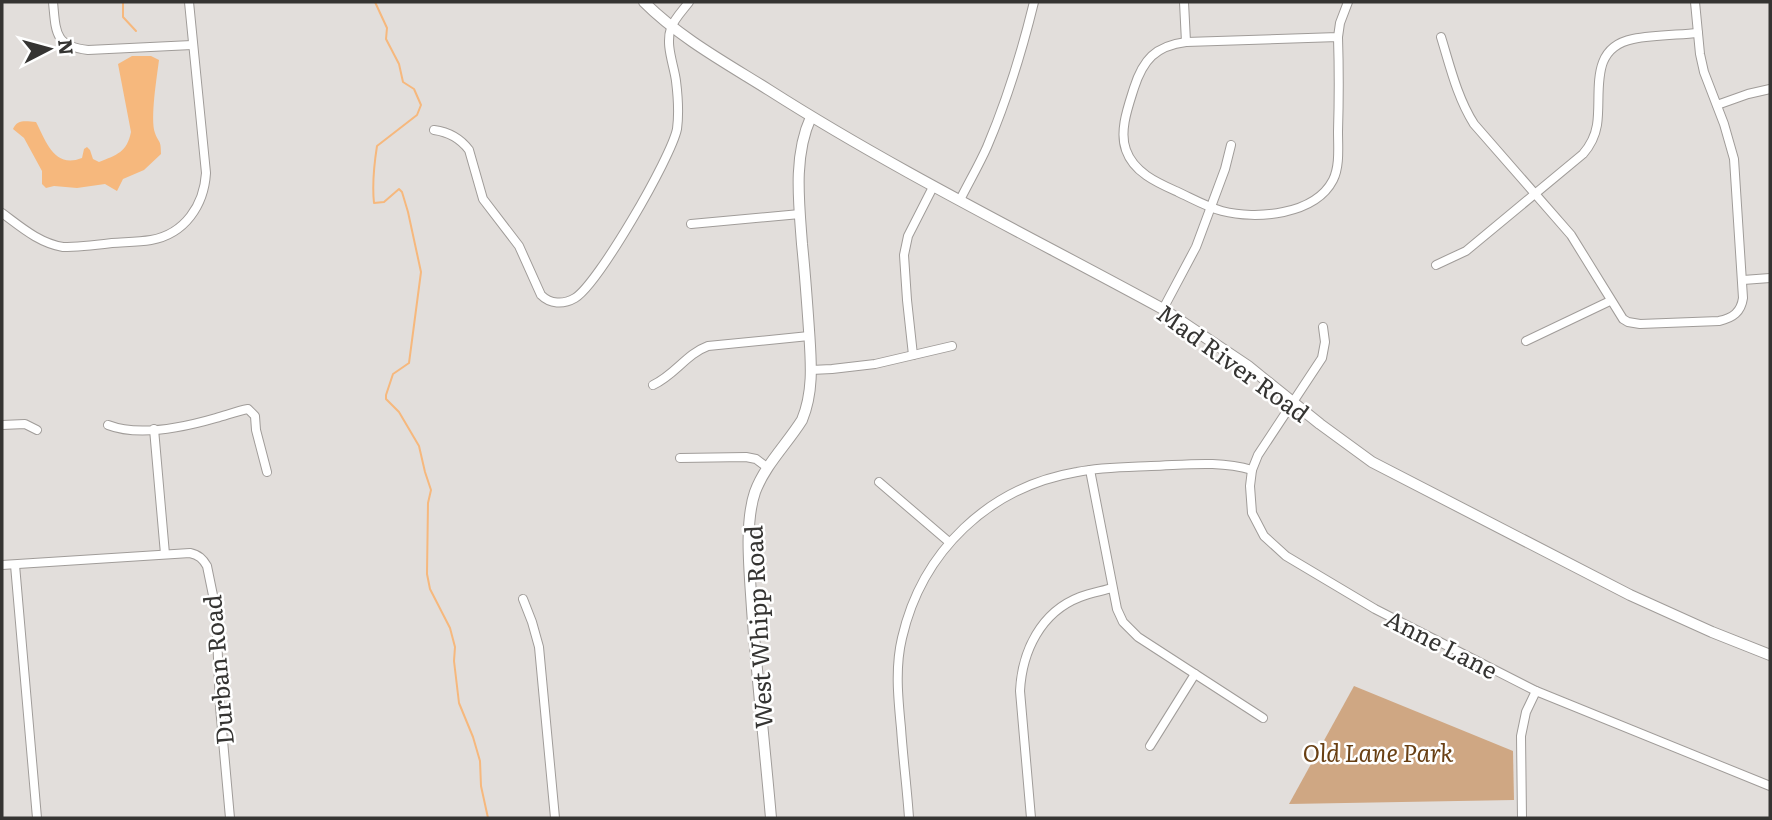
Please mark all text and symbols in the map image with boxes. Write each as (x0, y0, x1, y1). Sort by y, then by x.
north arrow (14, 14, 84, 84)
text: N (52, 38, 82, 57)
street label: Mad River Road (1151, 295, 1318, 429)
street label: West Whipp Road (734, 524, 780, 730)
street label: Durban Road (193, 593, 241, 747)
street label: Anne Lane (1380, 600, 1504, 686)
park label: Old Lane Park (1302, 734, 1454, 769)

